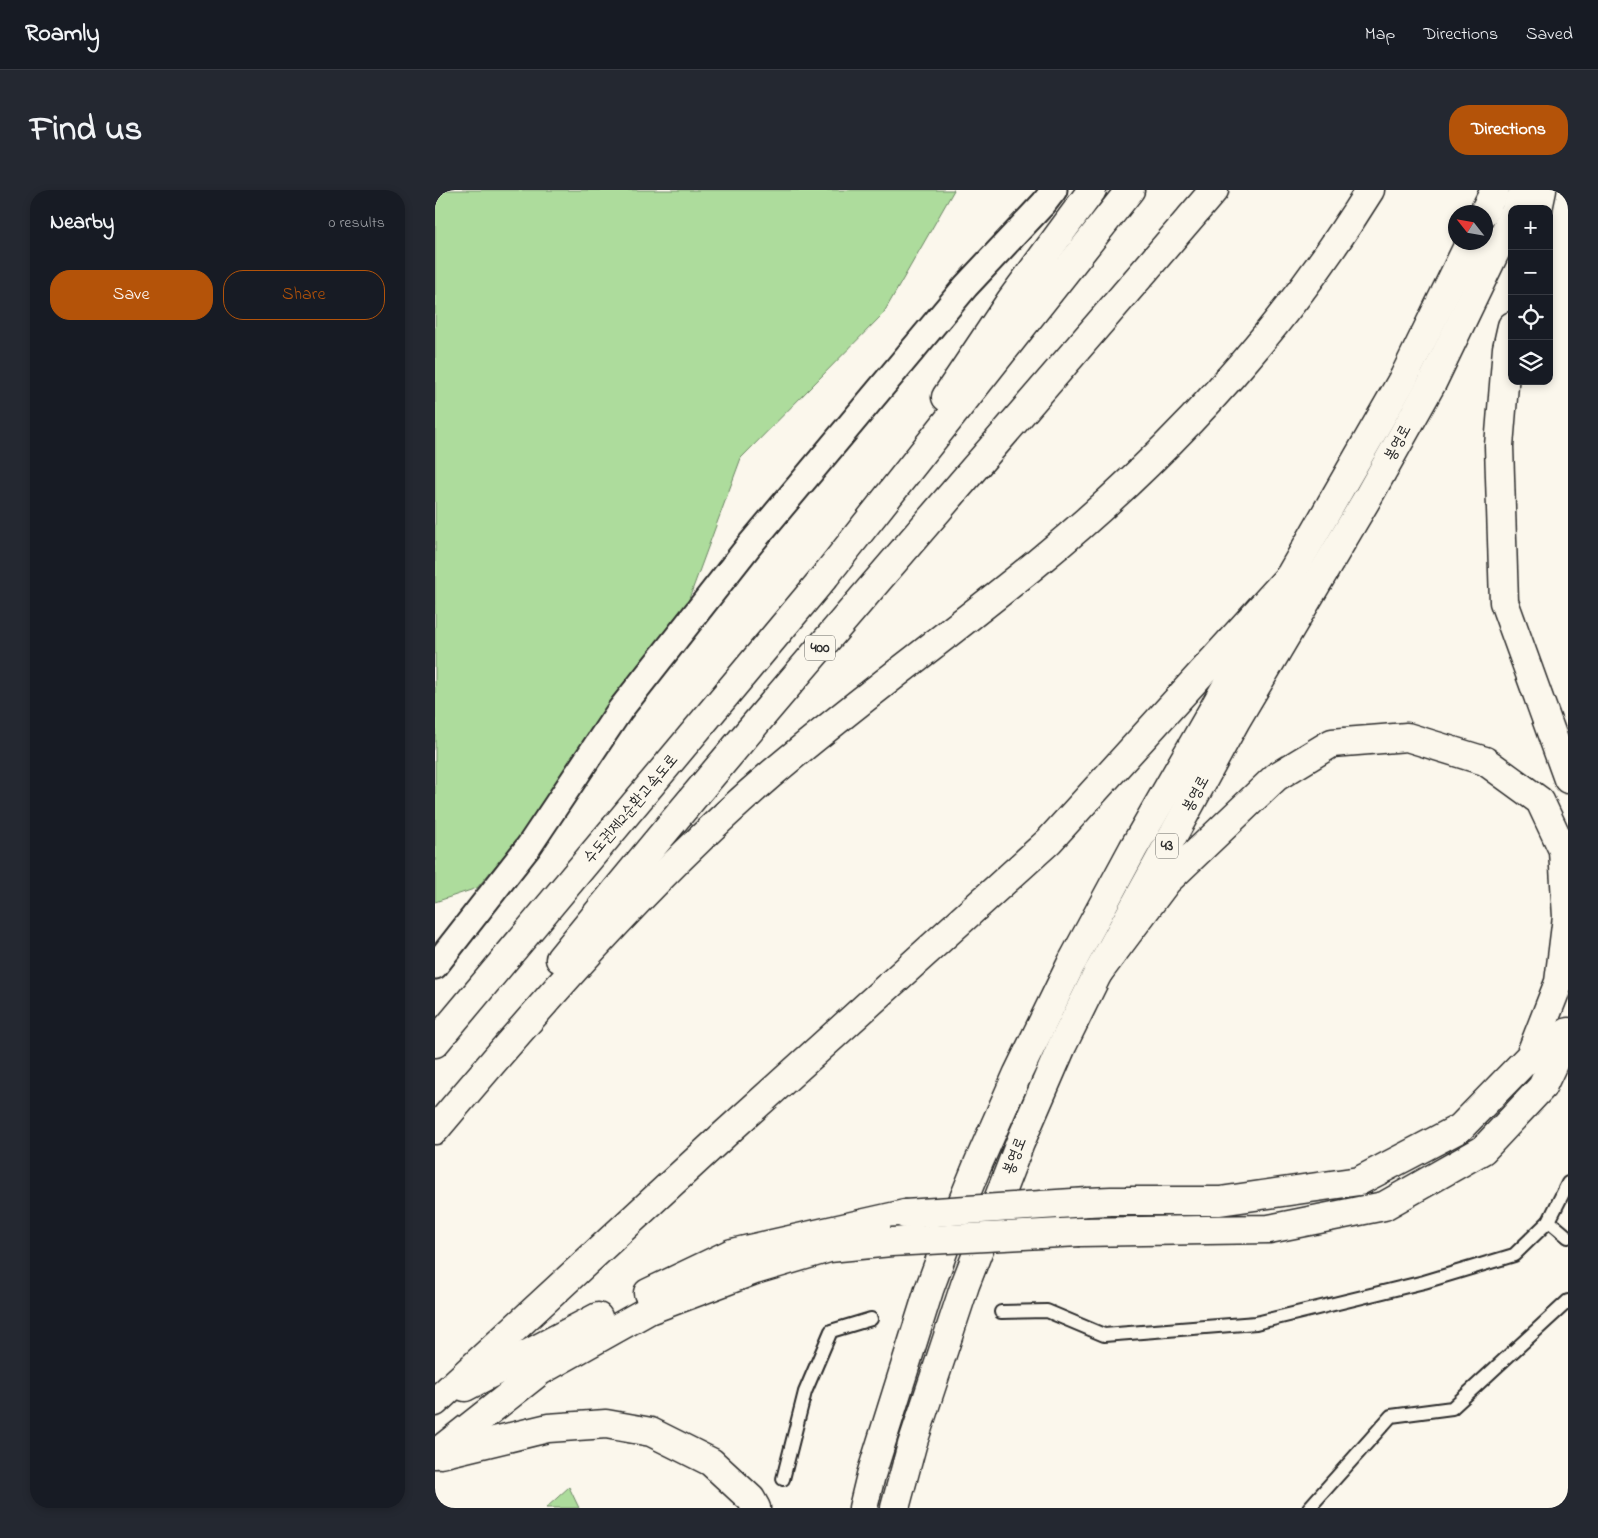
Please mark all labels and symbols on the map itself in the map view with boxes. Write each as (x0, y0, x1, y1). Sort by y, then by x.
north arrow (1448, 205, 1493, 250)
street label: 봉영로 (1378, 420, 1418, 466)
road number: 400 (805, 636, 835, 660)
street label: 수도권제2순환고속도로 (578, 749, 684, 869)
street label: 봉영로 (1176, 771, 1216, 817)
road number: 43 (1156, 834, 1178, 858)
street label: 봉영로 (997, 1134, 1033, 1178)

